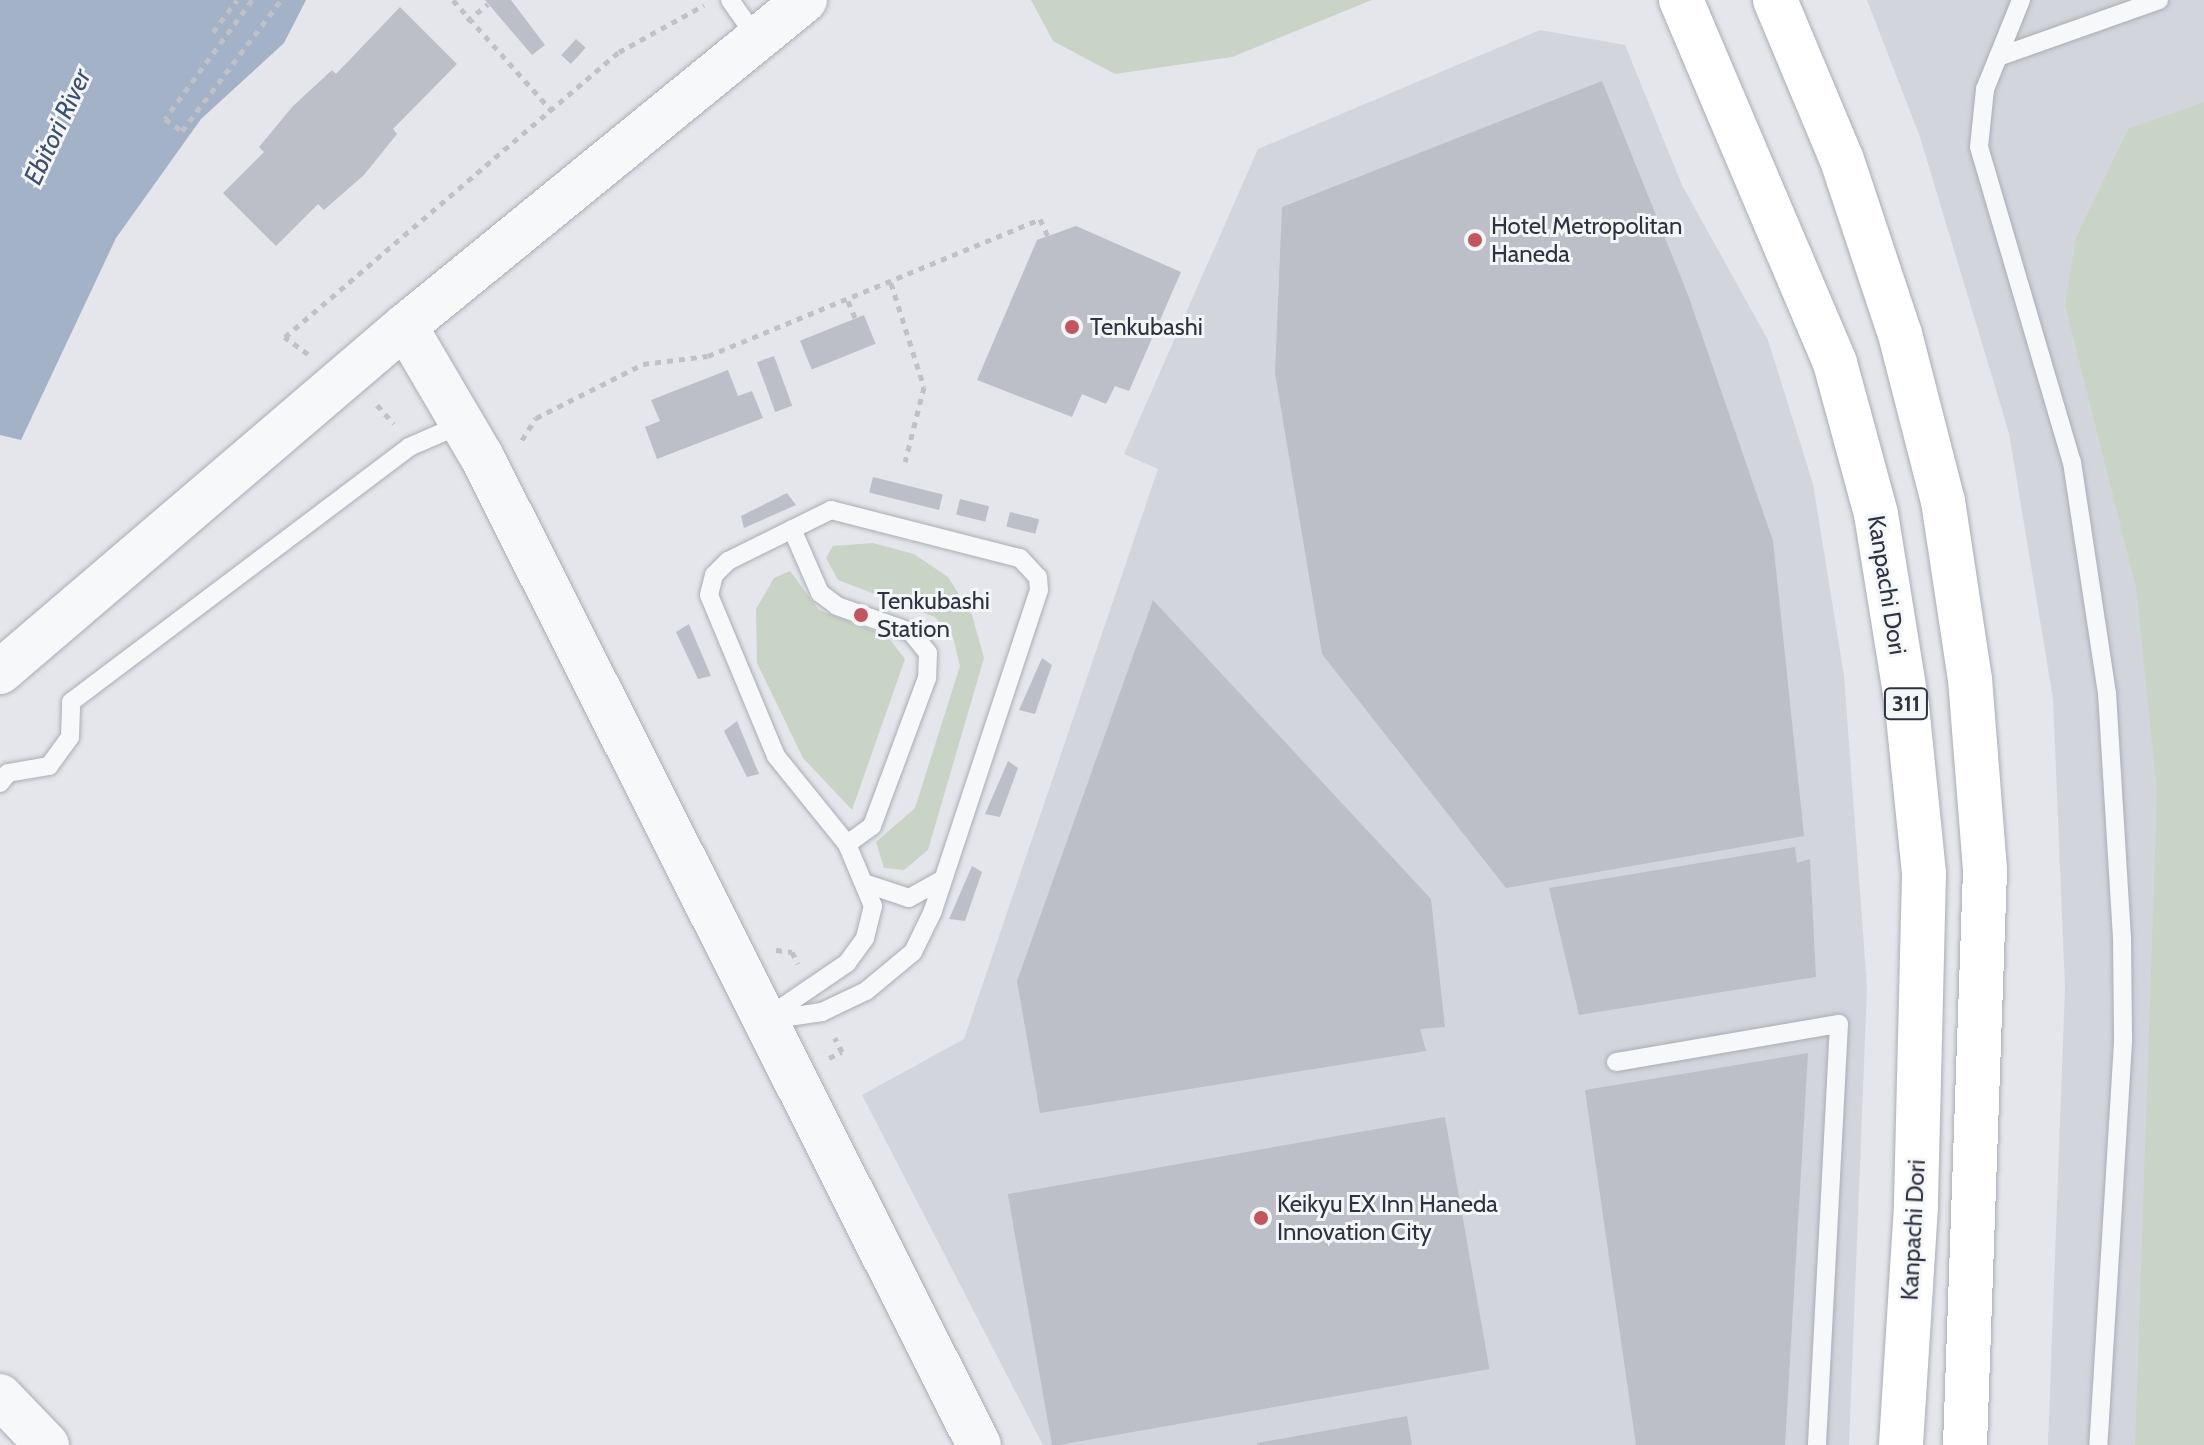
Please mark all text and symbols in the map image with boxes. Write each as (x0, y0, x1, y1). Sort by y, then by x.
water label: Ebitori River (18, 64, 98, 190)
place label: Hotel Metropolitan Haneda (1491, 212, 1682, 268)
marker: Hotel Metropolitan Haneda (1466, 231, 1484, 249)
place label: Tenkubashi (1090, 313, 1203, 341)
marker: Tenkubashi (1061, 316, 1083, 338)
street label: Kanpachi Dori (1862, 513, 1912, 657)
place label: Tenkubashi Station (877, 587, 990, 643)
marker: Tenkubashi Station (852, 606, 870, 624)
road number: 311 (1882, 686, 1930, 722)
street label: Kanpachi Dori (1895, 1159, 1931, 1301)
place label: Keikyu EX Inn Haneda Innovation City (1277, 1190, 1498, 1246)
marker: Keikyu EX Inn Haneda Innovation City (1252, 1209, 1270, 1227)

